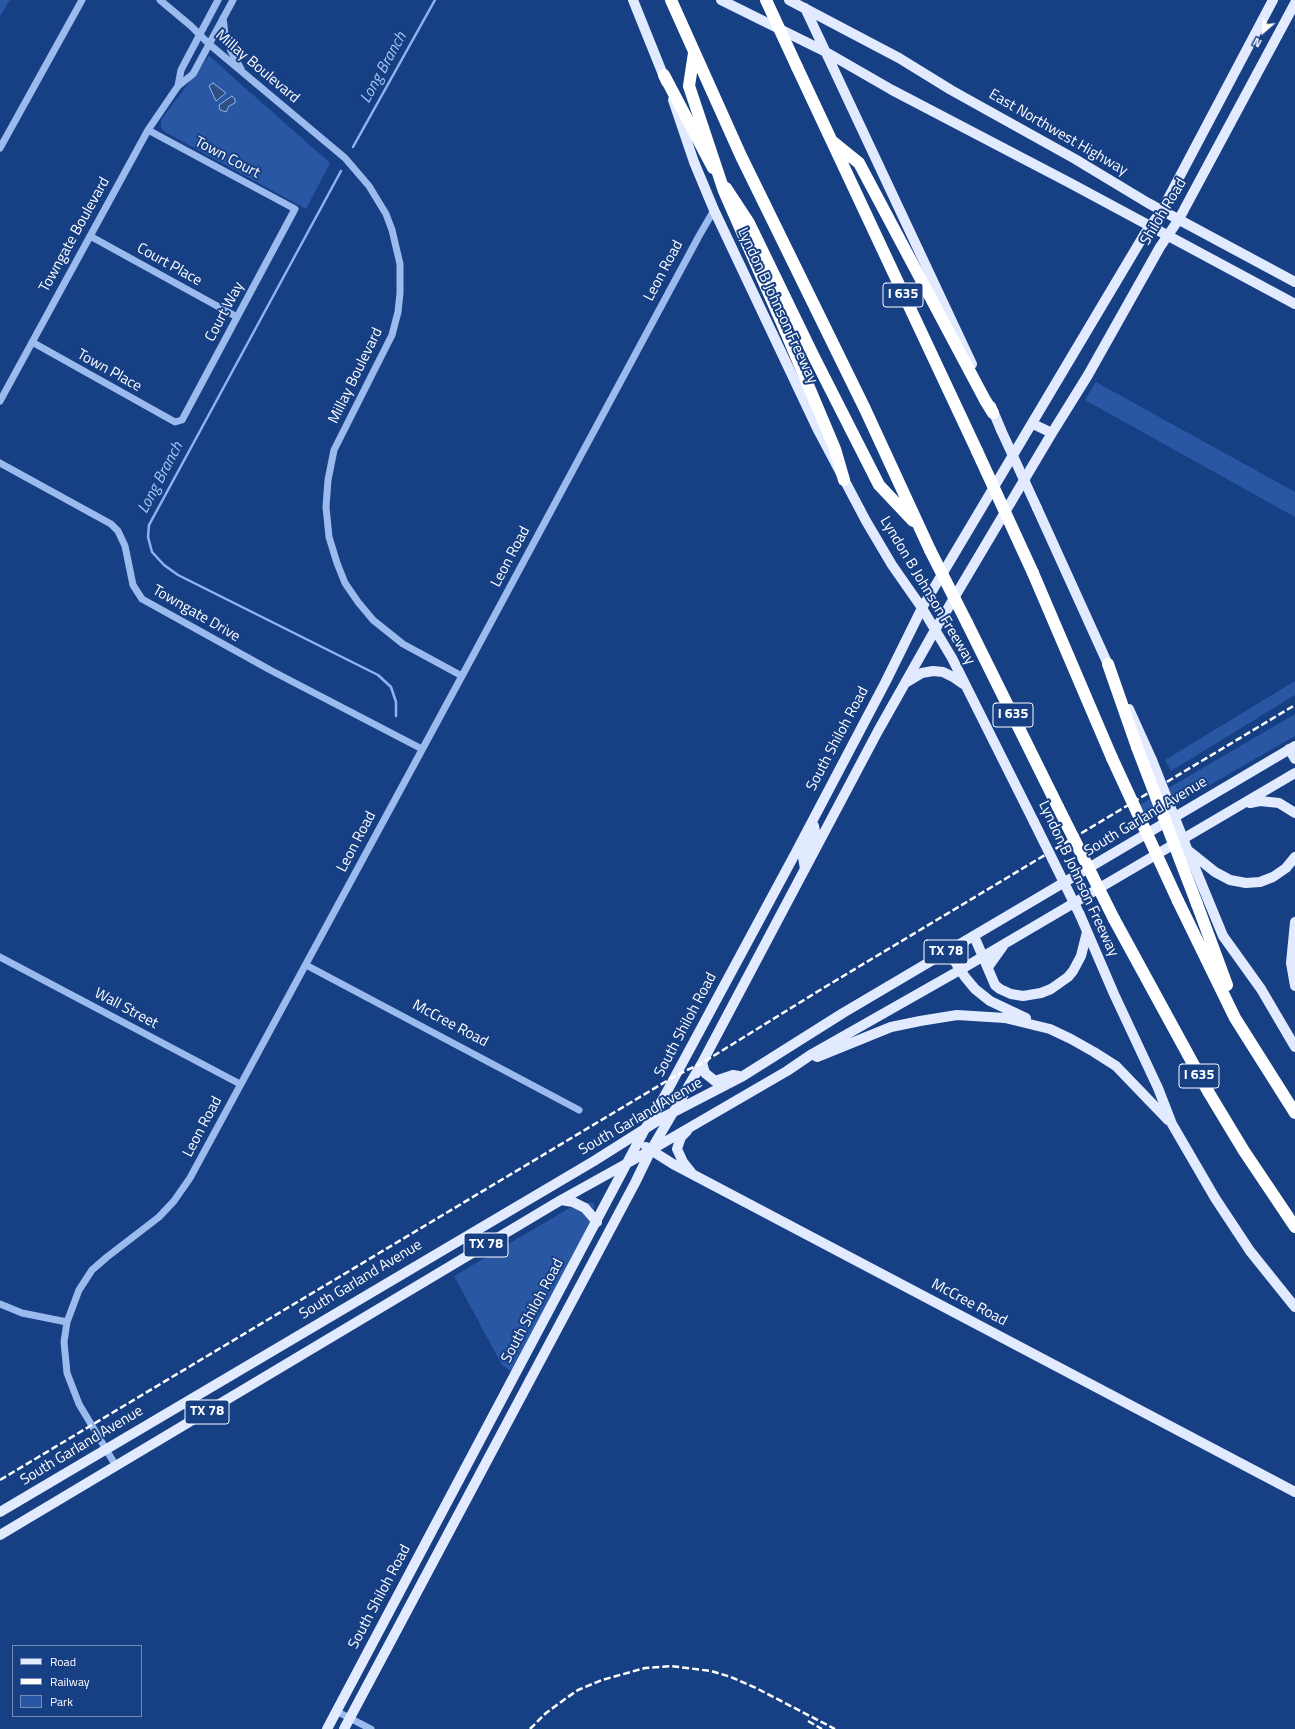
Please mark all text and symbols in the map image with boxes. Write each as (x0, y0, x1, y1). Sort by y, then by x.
north arrow (1243, 12, 1283, 52)
street label: Millay Boulevard (211, 27, 303, 107)
water label: Long Branch (357, 29, 411, 107)
text: N (1250, 34, 1264, 51)
street label: East Northwest Highway (985, 86, 1131, 180)
street label: Town Court (191, 133, 263, 183)
street label: Towngate Boulevard (36, 174, 114, 296)
street label: Shiloh Road (1137, 175, 1191, 249)
street label: Lyndon B Johnson Freeway (733, 225, 821, 387)
street label: Leon Road (640, 237, 688, 305)
street label: Court Place (133, 240, 205, 290)
street label: Court Way (202, 279, 248, 345)
road number: I 635 (883, 283, 923, 307)
street label: Millay Boulevard (325, 325, 387, 427)
street label: Town Place (74, 346, 144, 396)
water label: Long Branch (134, 439, 188, 517)
street label: Lyndon B Johnson Freeway (876, 514, 978, 668)
street label: Leon Road (487, 523, 535, 591)
street label: Towngate Drive (149, 582, 243, 646)
street label: South Shiloh Road (803, 684, 873, 794)
road number: I 635 (993, 703, 1033, 727)
street label: South Garland Avenue (1081, 773, 1211, 861)
street label: Lyndon B Johnson Freeway (1034, 798, 1122, 960)
street label: Leon Road (333, 808, 381, 876)
road number: TX 78 (924, 940, 968, 964)
street label: South Shiloh Road (651, 970, 721, 1080)
street label: Wall Street (91, 985, 161, 1033)
street label: McCree Road (409, 997, 491, 1051)
road number: I 635 (1179, 1064, 1219, 1088)
street label: South Garland Avenue (576, 1074, 706, 1160)
street label: Leon Road (179, 1093, 227, 1161)
road number: TX 78 (464, 1233, 508, 1257)
street label: South Garland Avenue (296, 1236, 426, 1324)
street label: South Shiloh Road (498, 1256, 568, 1366)
street label: McCree Road (928, 1276, 1010, 1330)
road number: TX 78 (185, 1400, 229, 1424)
street label: South Garland Avenue (17, 1402, 147, 1490)
street label: South Shiloh Road (345, 1542, 415, 1652)
legend (12, 1645, 142, 1717)
text: Road (50, 1652, 76, 1671)
text: Railway (50, 1672, 90, 1691)
text: Park (50, 1692, 73, 1711)

